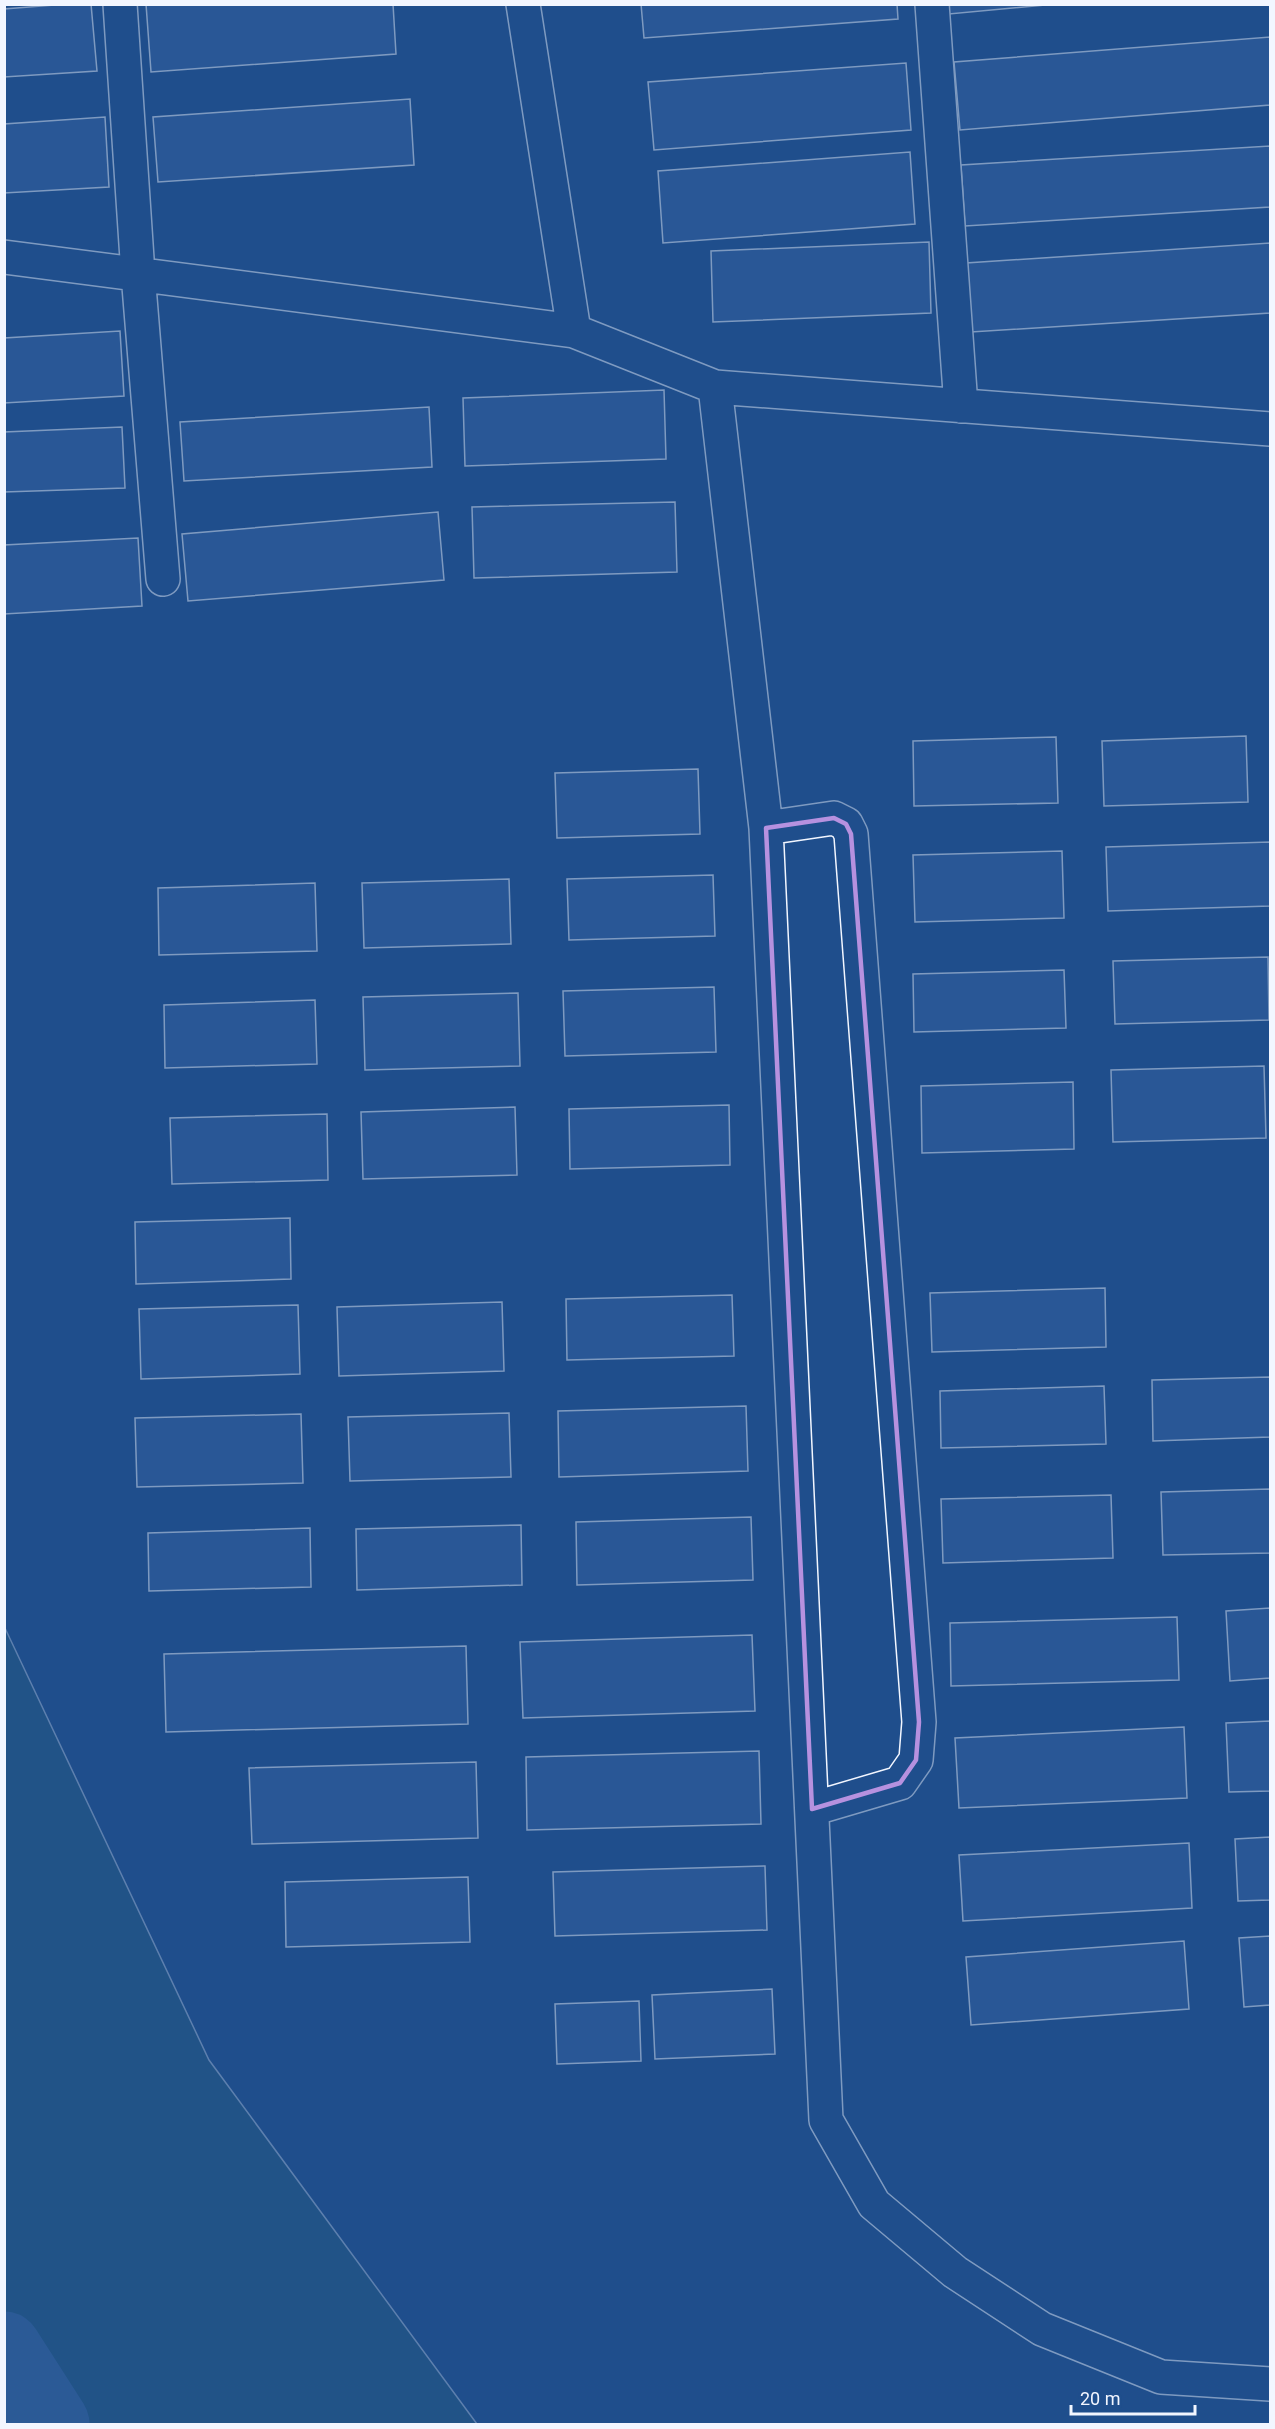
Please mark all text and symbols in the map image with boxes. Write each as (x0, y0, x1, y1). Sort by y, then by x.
scale bar (1071, 2378, 1196, 2416)
text: 20 m (1080, 2388, 1120, 2409)

